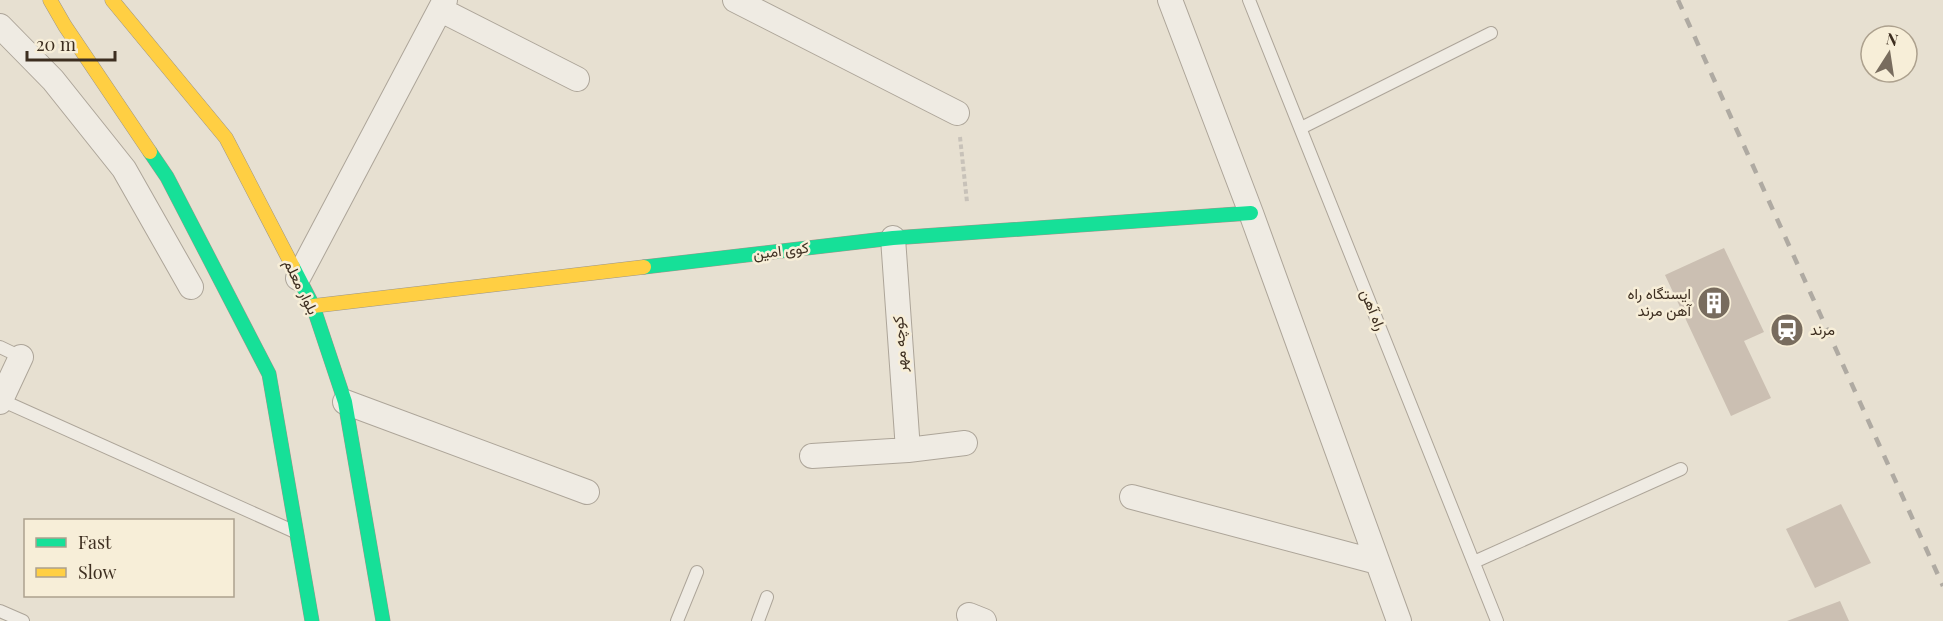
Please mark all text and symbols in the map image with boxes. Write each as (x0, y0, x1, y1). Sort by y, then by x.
scale bar (27, 24, 116, 62)
north arrow (1859, 24, 1919, 84)
text: N (1884, 27, 1900, 50)
text: 20 m (36, 32, 76, 56)
street label: کوی امین (752, 237, 810, 264)
street label: بلوار معلم (279, 256, 324, 318)
place label: ایستگاه راه آهن مرند (1628, 283, 1693, 321)
building icon: ایستگاه راه آهن مرند (1696, 285, 1732, 321)
street label: راه آهن (1356, 286, 1391, 334)
station icon: مرند (1769, 312, 1805, 348)
street label: کوچه مهر (887, 315, 912, 374)
place label: مرند (1810, 319, 1835, 339)
legend (24, 519, 234, 597)
text: Fast (78, 530, 112, 554)
text: Slow (78, 560, 116, 584)

